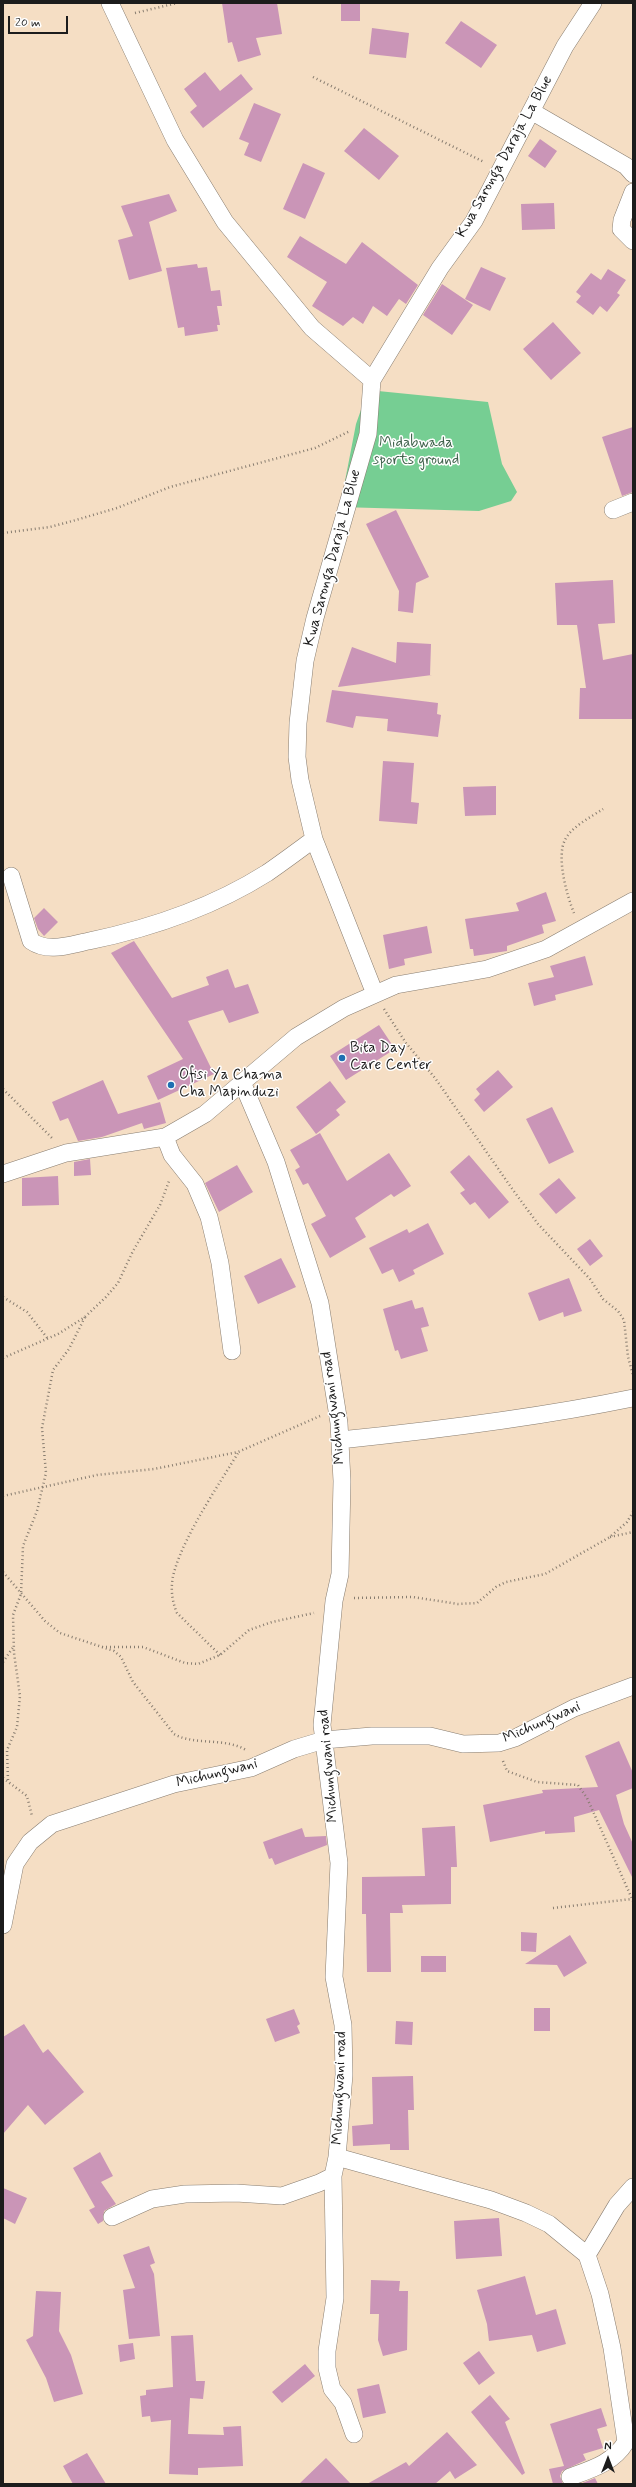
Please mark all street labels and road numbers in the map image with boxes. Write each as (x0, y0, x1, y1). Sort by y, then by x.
street label: Kwa Saronga Daraja La Blue (453, 73, 557, 241)
street label: Kwa Saronga Daraja La Blue (301, 468, 365, 648)
street label: Michungwani road (318, 1351, 350, 1465)
street label: Michungwani (500, 1698, 584, 1748)
street label: Michungwani road (315, 1709, 343, 1823)
street label: Michungwani (175, 1755, 259, 1793)
street label: Michungwani road (329, 2031, 351, 2145)

